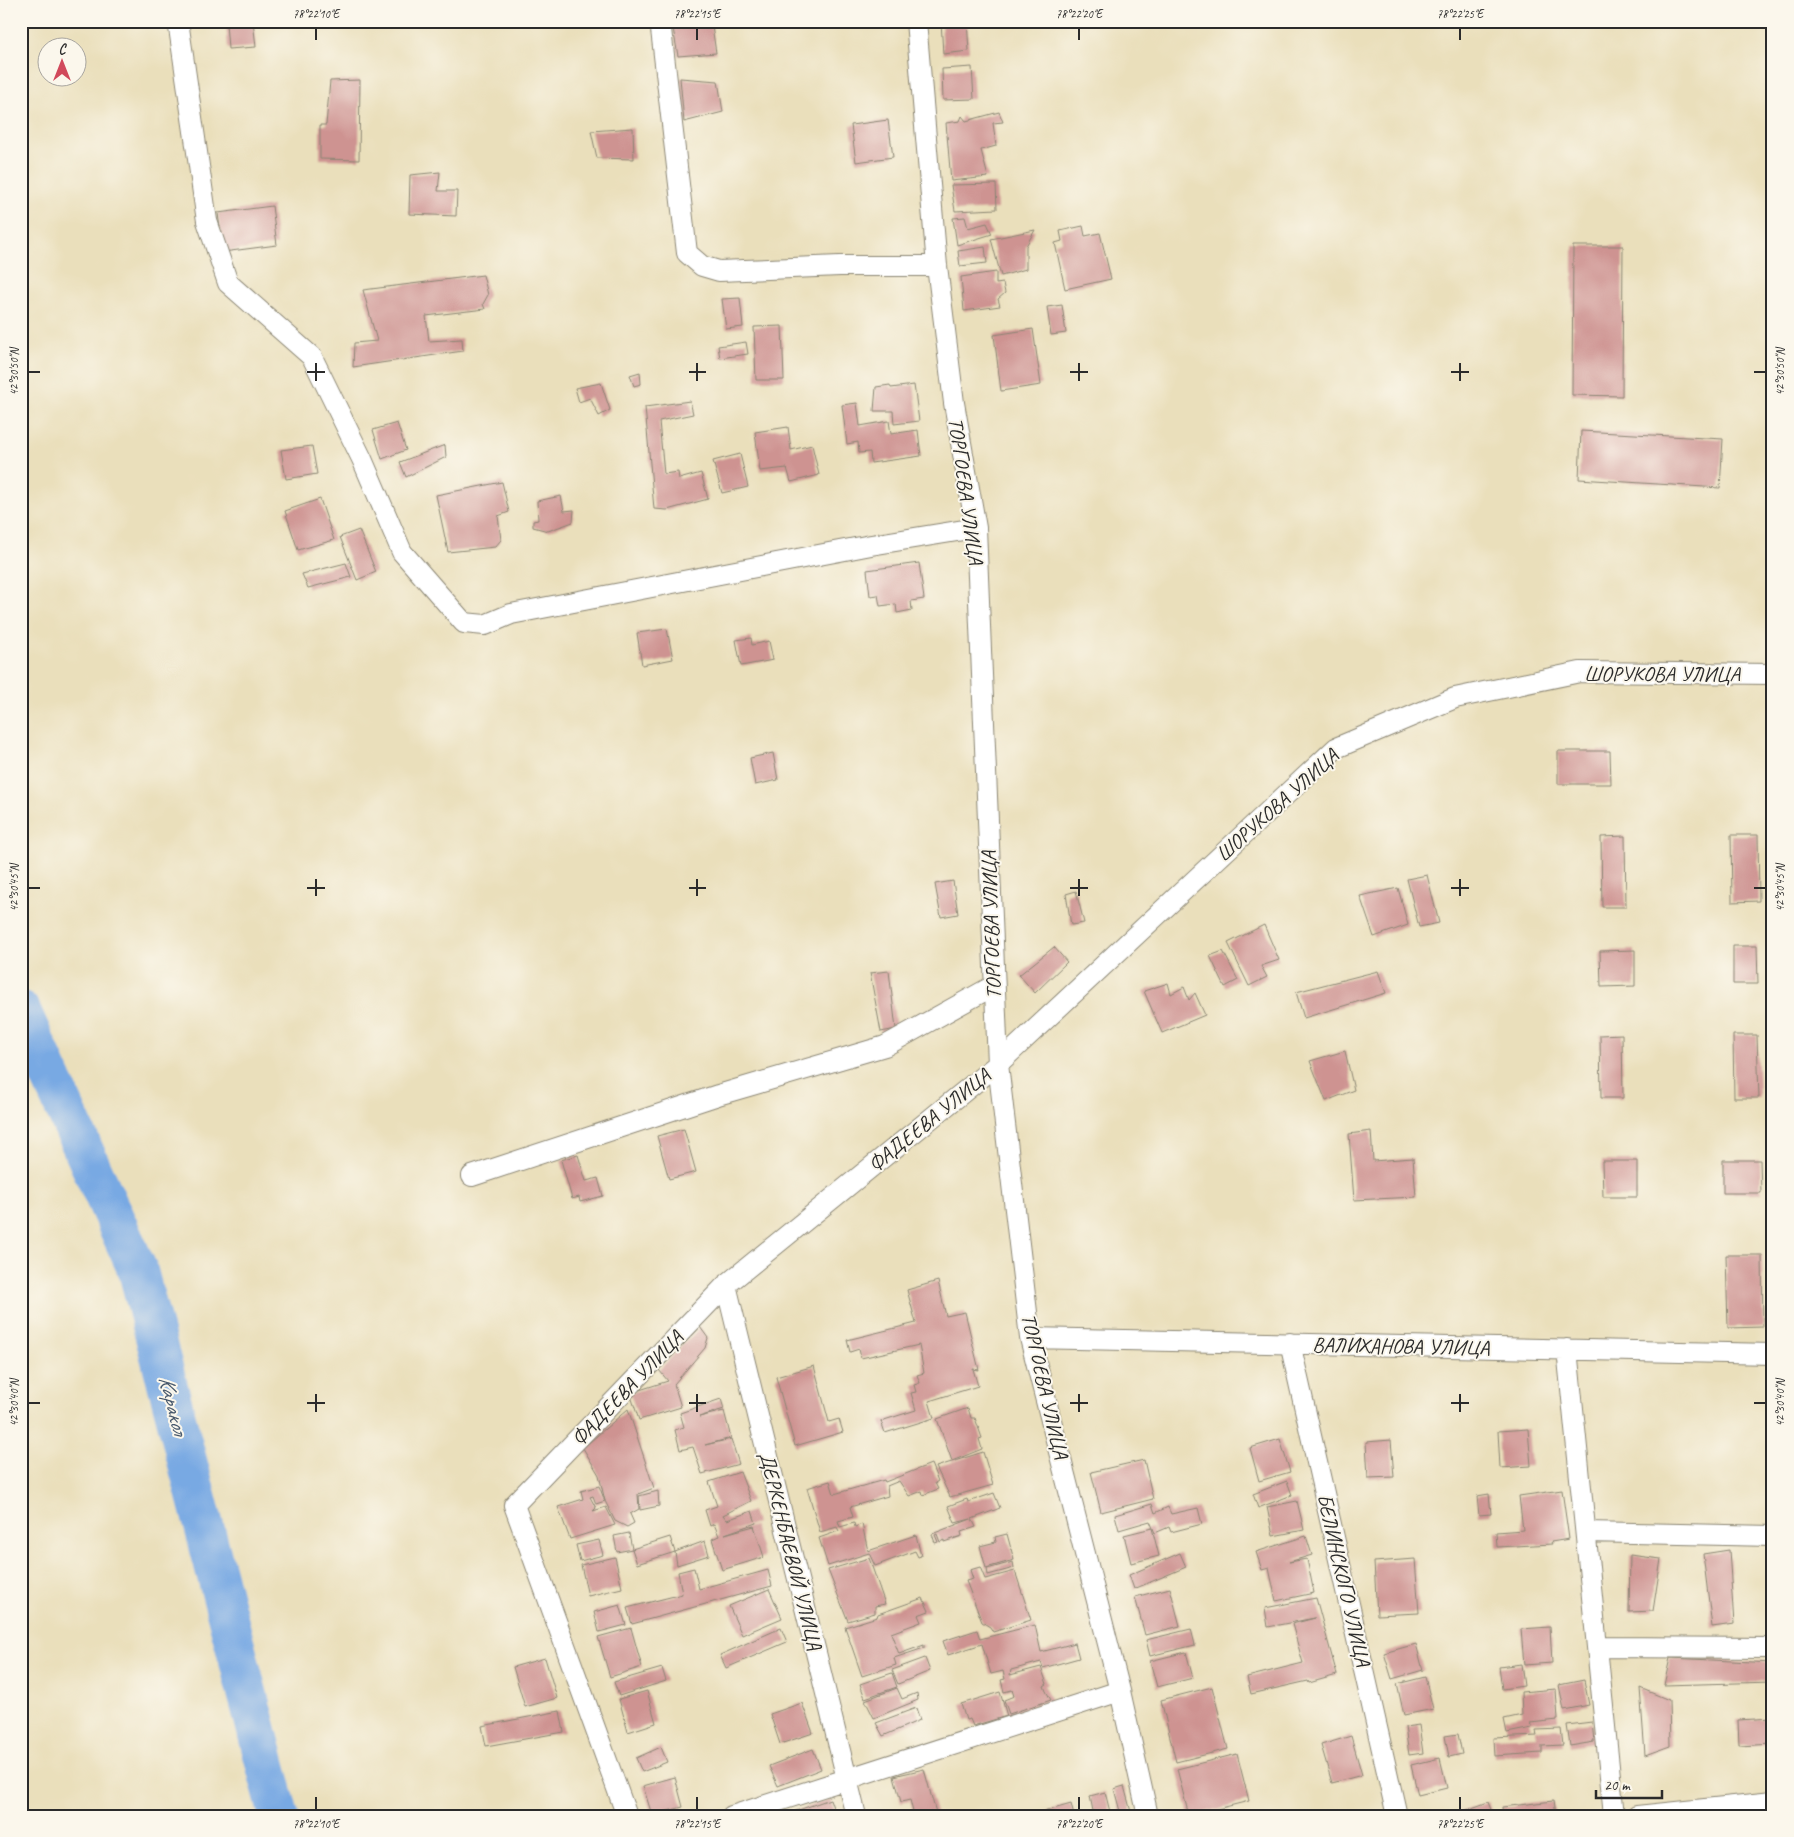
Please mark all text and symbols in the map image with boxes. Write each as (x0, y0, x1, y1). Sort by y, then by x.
text: 78°22'10"E (293, 6, 341, 22)
text: 78°22'15"E (674, 6, 722, 22)
text: 78°22'20"E (1056, 6, 1104, 22)
text: 78°22'25"E (1437, 6, 1485, 22)
north arrow (38, 38, 88, 88)
text: С (59, 41, 68, 58)
text: 42°30'50"N (6, 347, 22, 396)
text: 42°30'50"N (1772, 347, 1788, 396)
street label: ТОРГОЕВА УЛИЦА (943, 416, 989, 568)
street label: ШОРУКОВА УЛИЦА (1584, 661, 1741, 687)
street label: ШОРУКОВА УЛИЦА (1210, 742, 1345, 867)
street label: ТОРГОЕВА УЛИЦА (975, 849, 1007, 999)
text: 42°30'45"N (6, 863, 22, 912)
text: 42°30'45"N (1772, 863, 1788, 912)
street label: ФАДЕЕВА УЛИЦА (863, 1062, 997, 1177)
street label: ТОРГОЕВА УЛИЦА (1016, 1311, 1075, 1462)
street label: ФАДЕЕВА УЛИЦА (566, 1324, 689, 1451)
street label: ВАЛИХАНОВА УЛИЦА (1312, 1331, 1490, 1361)
water label: Каракол (152, 1373, 195, 1441)
text: 42°30'40"N (6, 1378, 22, 1427)
text: 42°30'40"N (1772, 1378, 1788, 1427)
street label: ДЕРКЕНБАЕВОЙ УЛИЦА (754, 1449, 828, 1653)
street label: БЕЛИНСКОГО УЛИЦА (1312, 1491, 1377, 1670)
scale bar (1596, 1767, 1663, 1799)
text: 20 m (1604, 1776, 1631, 1795)
text: 78°22'10"E (293, 1816, 341, 1832)
text: 78°22'15"E (674, 1816, 722, 1832)
text: 78°22'20"E (1056, 1816, 1104, 1832)
text: 78°22'25"E (1437, 1816, 1485, 1832)

